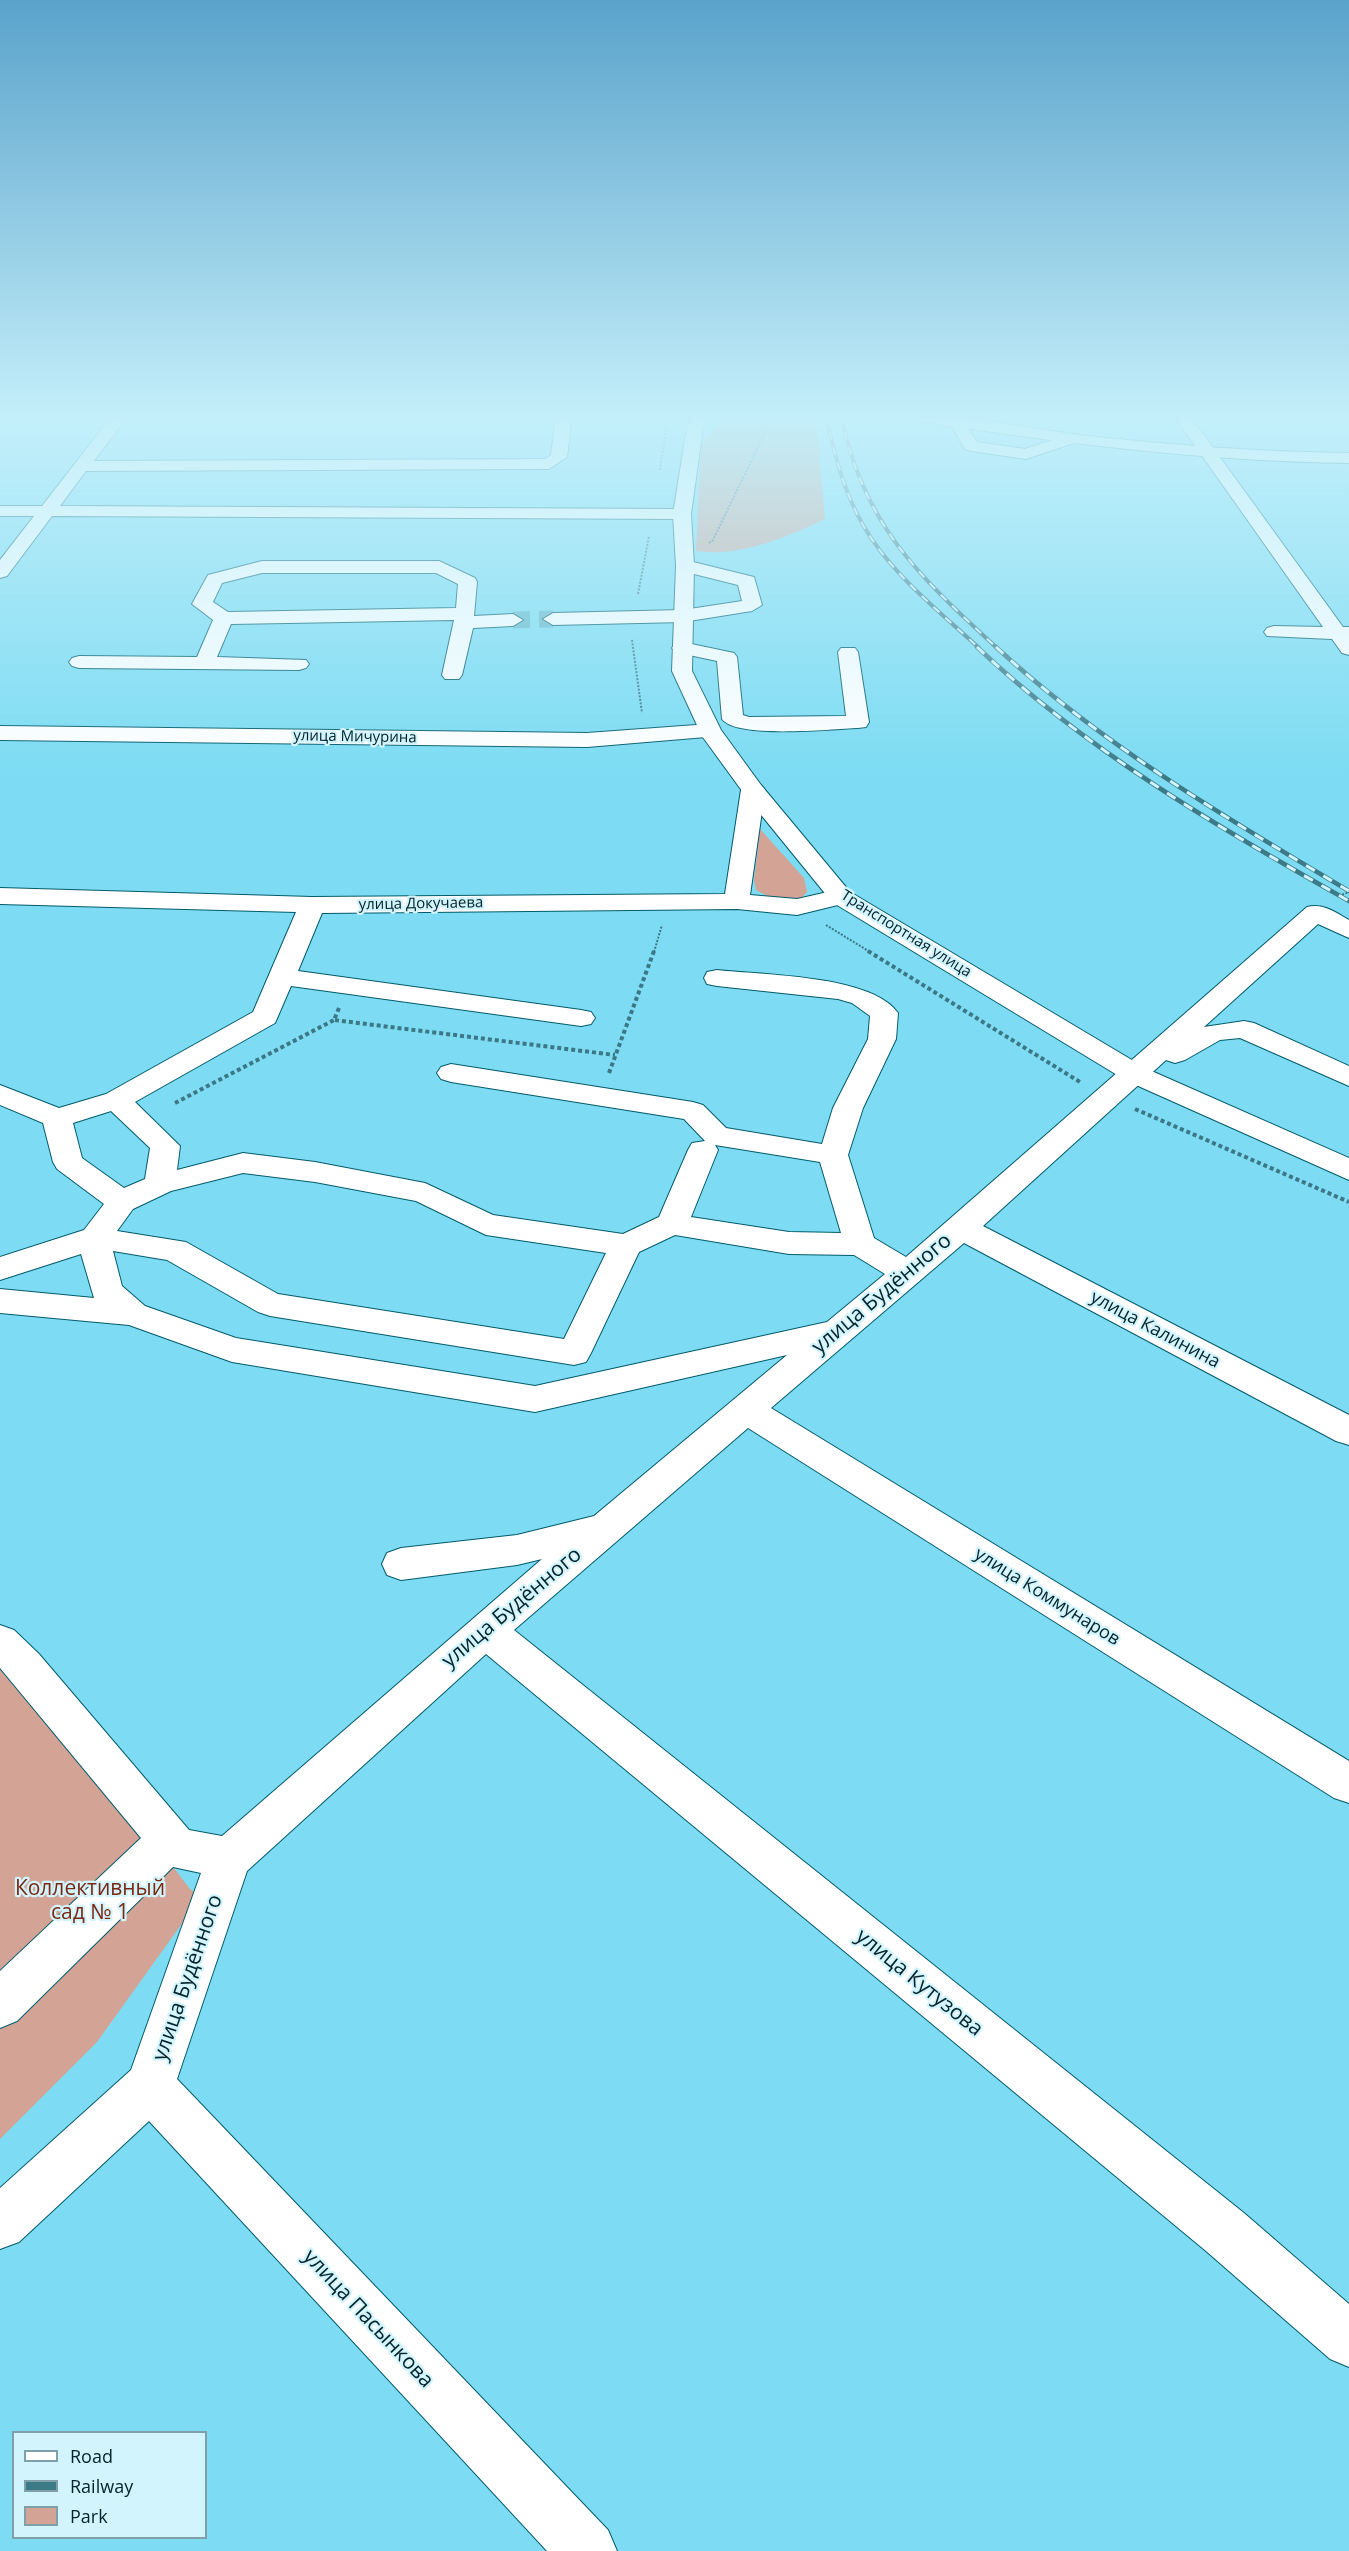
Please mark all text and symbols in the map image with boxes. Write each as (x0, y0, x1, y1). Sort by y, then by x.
street label: улица Мичурина (293, 727, 417, 747)
street label: Транспортная улица (837, 887, 975, 981)
street label: улица Докучаева (359, 894, 483, 914)
street label: улица Будённого (807, 1228, 957, 1360)
street label: улица Калинина (1087, 1287, 1223, 1373)
street label: улица Будённого (437, 1542, 587, 1674)
street label: улица Коммунаров (970, 1543, 1124, 1651)
park label: Коллективный сад № 1 (15, 1876, 165, 1926)
street label: улица Будённого (148, 1892, 228, 2064)
street label: улица Кутузова (850, 1924, 988, 2042)
street label: улица Пасынкова (297, 2245, 439, 2393)
legend (12, 2431, 207, 2539)
text: Road (70, 2444, 113, 2468)
text: Railway (70, 2474, 133, 2498)
text: Park (70, 2504, 108, 2528)

